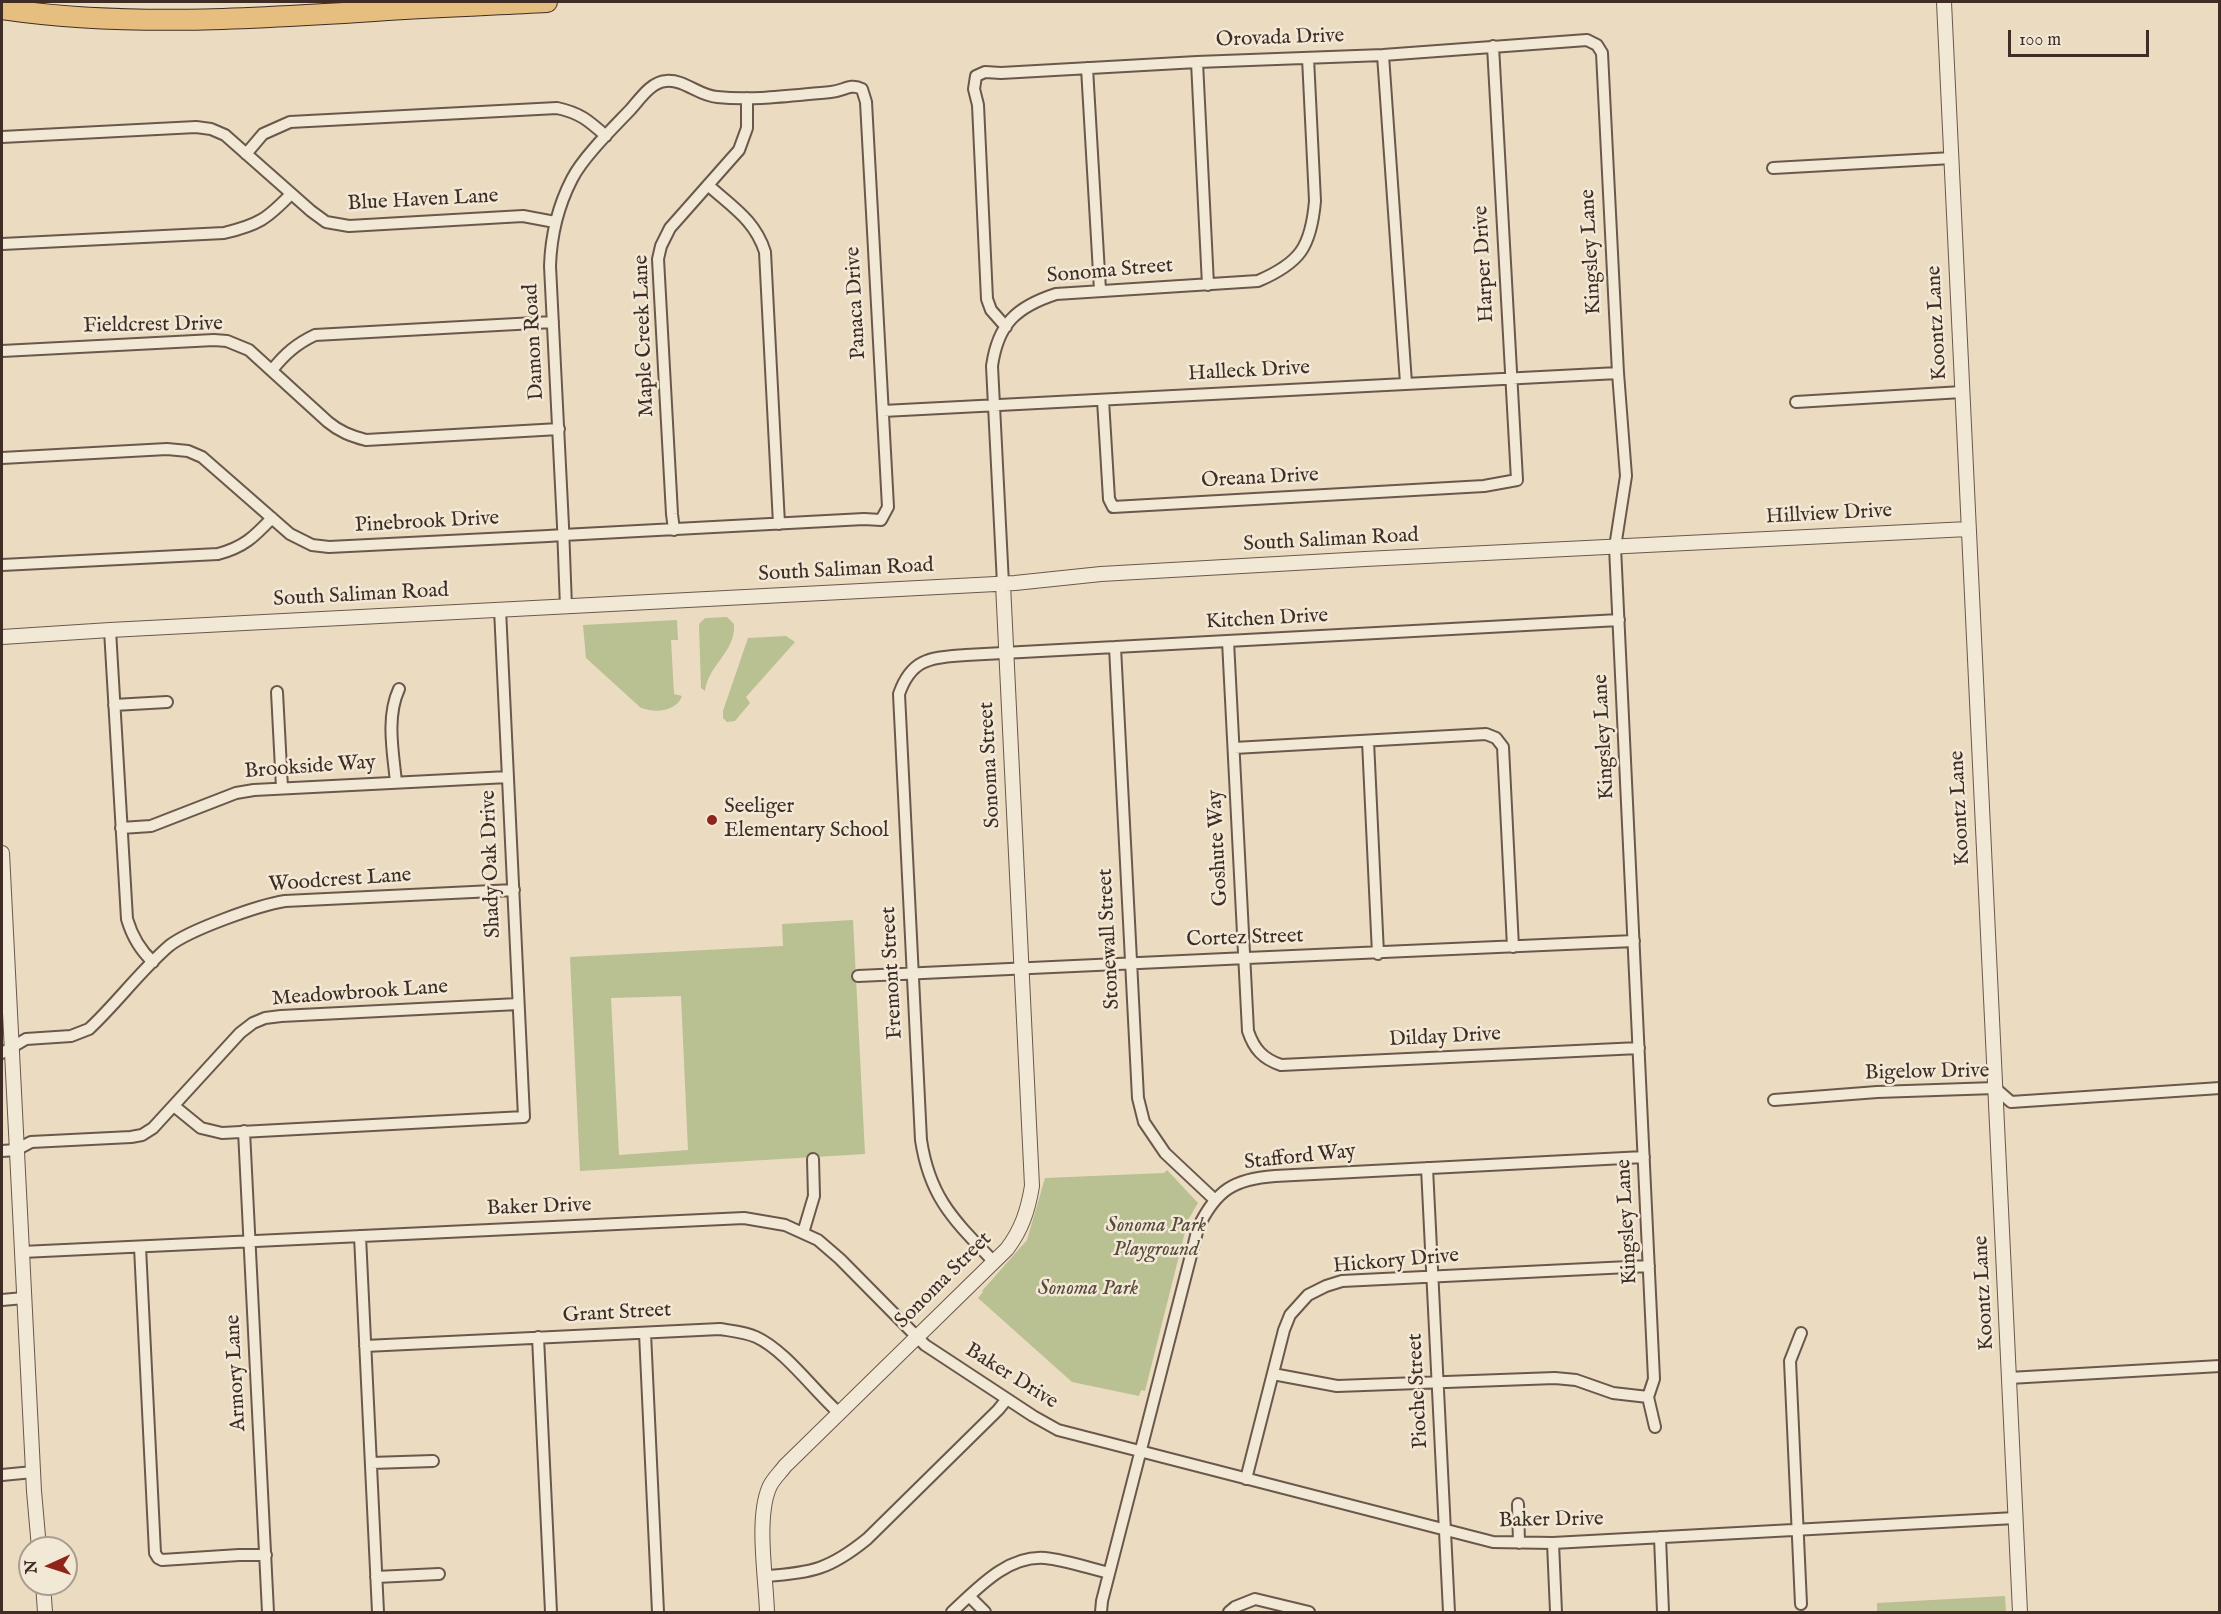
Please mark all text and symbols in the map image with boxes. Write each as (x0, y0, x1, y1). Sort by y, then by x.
scale bar (2011, 18, 2152, 56)
street label: Orovada Drive (1215, 24, 1345, 54)
text: 100 m (2019, 29, 2061, 52)
street label: Blue Haven Lane (347, 184, 499, 218)
street label: Kingsley Lane (1576, 189, 1608, 315)
street label: Harper Drive (1469, 205, 1501, 323)
street label: Panaca Drive (841, 246, 873, 360)
street label: Maple Creek Lane (630, 254, 660, 418)
street label: Sonoma Street (1046, 254, 1174, 290)
street label: Koontz Lane (1922, 265, 1954, 381)
street label: Damon Road (519, 283, 551, 401)
street label: Fieldcrest Drive (83, 312, 223, 340)
street label: Halleck Drive (1187, 356, 1311, 388)
street label: Oreana Drive (1201, 463, 1319, 495)
street label: Hillview Drive (1765, 499, 1893, 531)
street label: Pinebrook Drive (354, 507, 500, 539)
street label: South Saliman Road (1243, 524, 1419, 558)
street label: South Saliman Road (758, 554, 934, 588)
street label: South Saliman Road (273, 579, 449, 613)
street label: Kitchen Drive (1205, 604, 1329, 636)
street label: Kingsley Lane (1589, 674, 1621, 800)
street label: Sonoma Street (975, 701, 1007, 829)
street label: Koontz Lane (1945, 750, 1977, 866)
street label: Brookside Way (243, 751, 377, 785)
street label: Shady Oak Drive (477, 789, 507, 939)
street label: Goshute Way (1203, 789, 1235, 907)
place label: Seeliger Elementary School (724, 795, 889, 845)
marker: Seeliger Elementary School (705, 813, 719, 827)
street label: Woodcrest Lane (268, 863, 412, 899)
street label: Stonewall Street (1094, 868, 1126, 1010)
street label: Fremont Street (877, 906, 909, 1040)
street label: Cortez Street (1186, 924, 1304, 954)
street label: Meadowbrook Lane (271, 975, 449, 1013)
street label: Dilday Drive (1388, 1022, 1502, 1054)
street label: Bigelow Drive (1865, 1059, 1989, 1087)
street label: Stafford Way (1243, 1140, 1357, 1176)
street label: Kingsley Lane (1612, 1159, 1644, 1285)
street label: Baker Drive (486, 1194, 592, 1222)
park label: Sonoma Park Playground (1106, 1214, 1206, 1264)
street label: Sonoma Street (890, 1227, 998, 1335)
street label: Koontz Lane (1969, 1235, 2001, 1351)
street label: Hickory Drive (1332, 1244, 1460, 1280)
park label: Sonoma Park (1038, 1277, 1138, 1303)
street label: Grant Street (562, 1299, 672, 1329)
street label: Armory Lane (221, 1314, 253, 1432)
street label: Pioche Street (1403, 1333, 1435, 1449)
street label: Baker Drive (960, 1339, 1062, 1415)
street label: Baker Drive (1498, 1507, 1604, 1535)
north arrow (18, 1536, 78, 1596)
text: N (22, 1559, 42, 1574)

